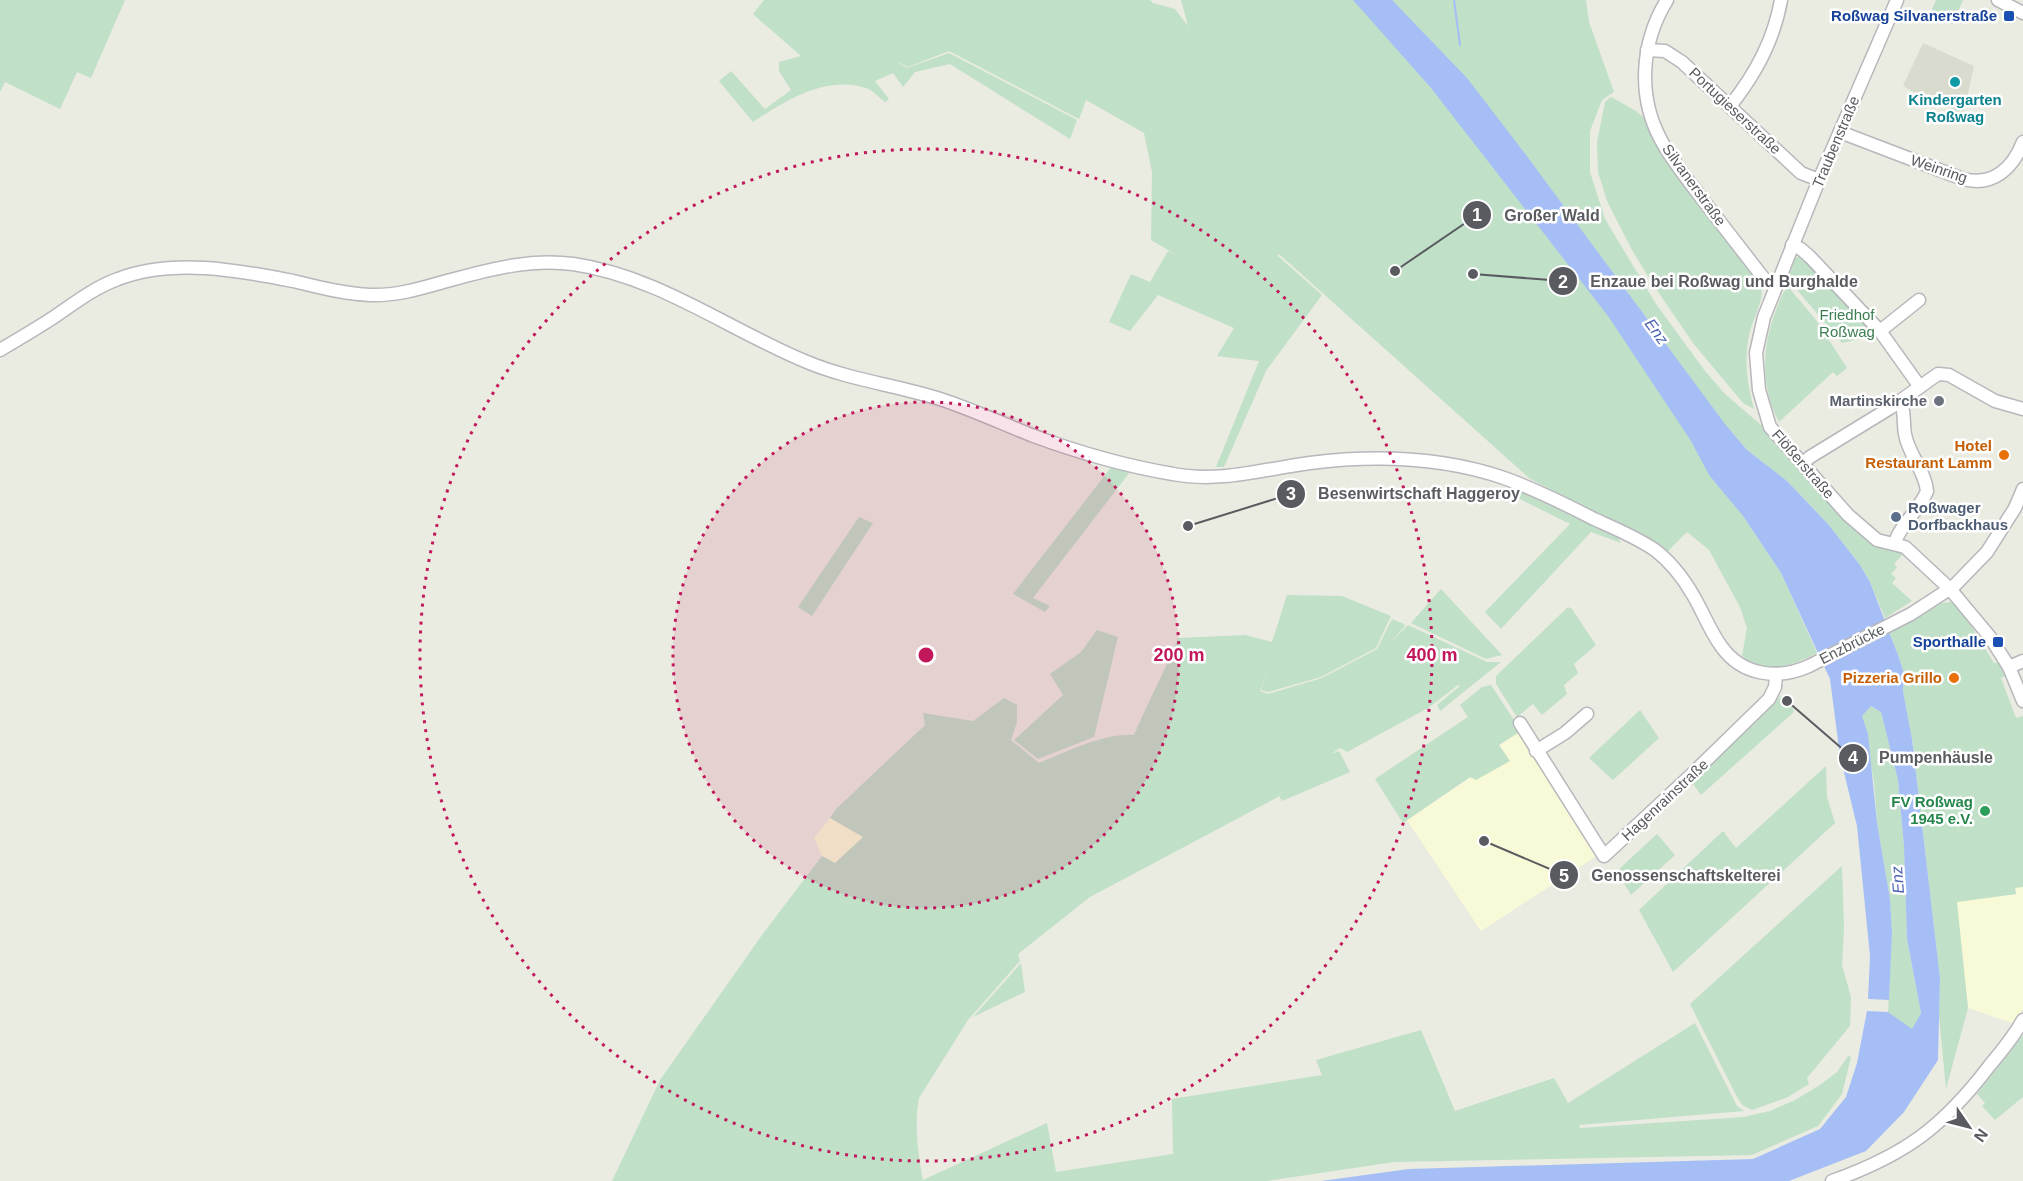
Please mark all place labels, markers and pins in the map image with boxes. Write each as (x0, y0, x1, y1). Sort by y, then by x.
place label: Roßwag Silvanerstraße (1831, 7, 1997, 24)
marker: Roßwag Silvanerstraße (2002, 9, 2016, 23)
marker: Kindergarten Roßwag (1948, 75, 1962, 89)
place label: Kindergarten Roßwag (1908, 91, 2002, 125)
callout: Großer Wald (1462, 198, 1611, 232)
callout: Enzaue bei Roßwag und Burghalde (1548, 264, 1870, 298)
place label: Martinskirche (1829, 392, 1927, 409)
marker: Martinskirche (1932, 394, 1946, 408)
place label: Hotel Restaurant Lamm (1865, 437, 1992, 471)
marker: Hotel Restaurant Lamm (1997, 448, 2011, 462)
callout: Besenwirtschaft Haggeroy (1276, 477, 1532, 511)
place label: Roßwager Dorfbackhaus (1908, 499, 2008, 533)
marker: Roßwager Dorfbackhaus (1889, 510, 1903, 524)
place label: Sporthalle (1913, 633, 1986, 650)
marker: Sporthalle (1991, 635, 2005, 649)
centre of rings (916, 645, 936, 665)
place label: Pizzeria Grillo (1843, 669, 1942, 686)
marker: Pizzeria Grillo (1947, 671, 1961, 685)
callout: Pumpenhäusle (1838, 741, 2005, 775)
place label: FV Roßwag 1945 e.V. (1891, 793, 1973, 827)
marker: FV Roßwag 1945 e.V. (1978, 804, 1992, 818)
callout: Genossenschaftskelterei (1549, 858, 1792, 892)

